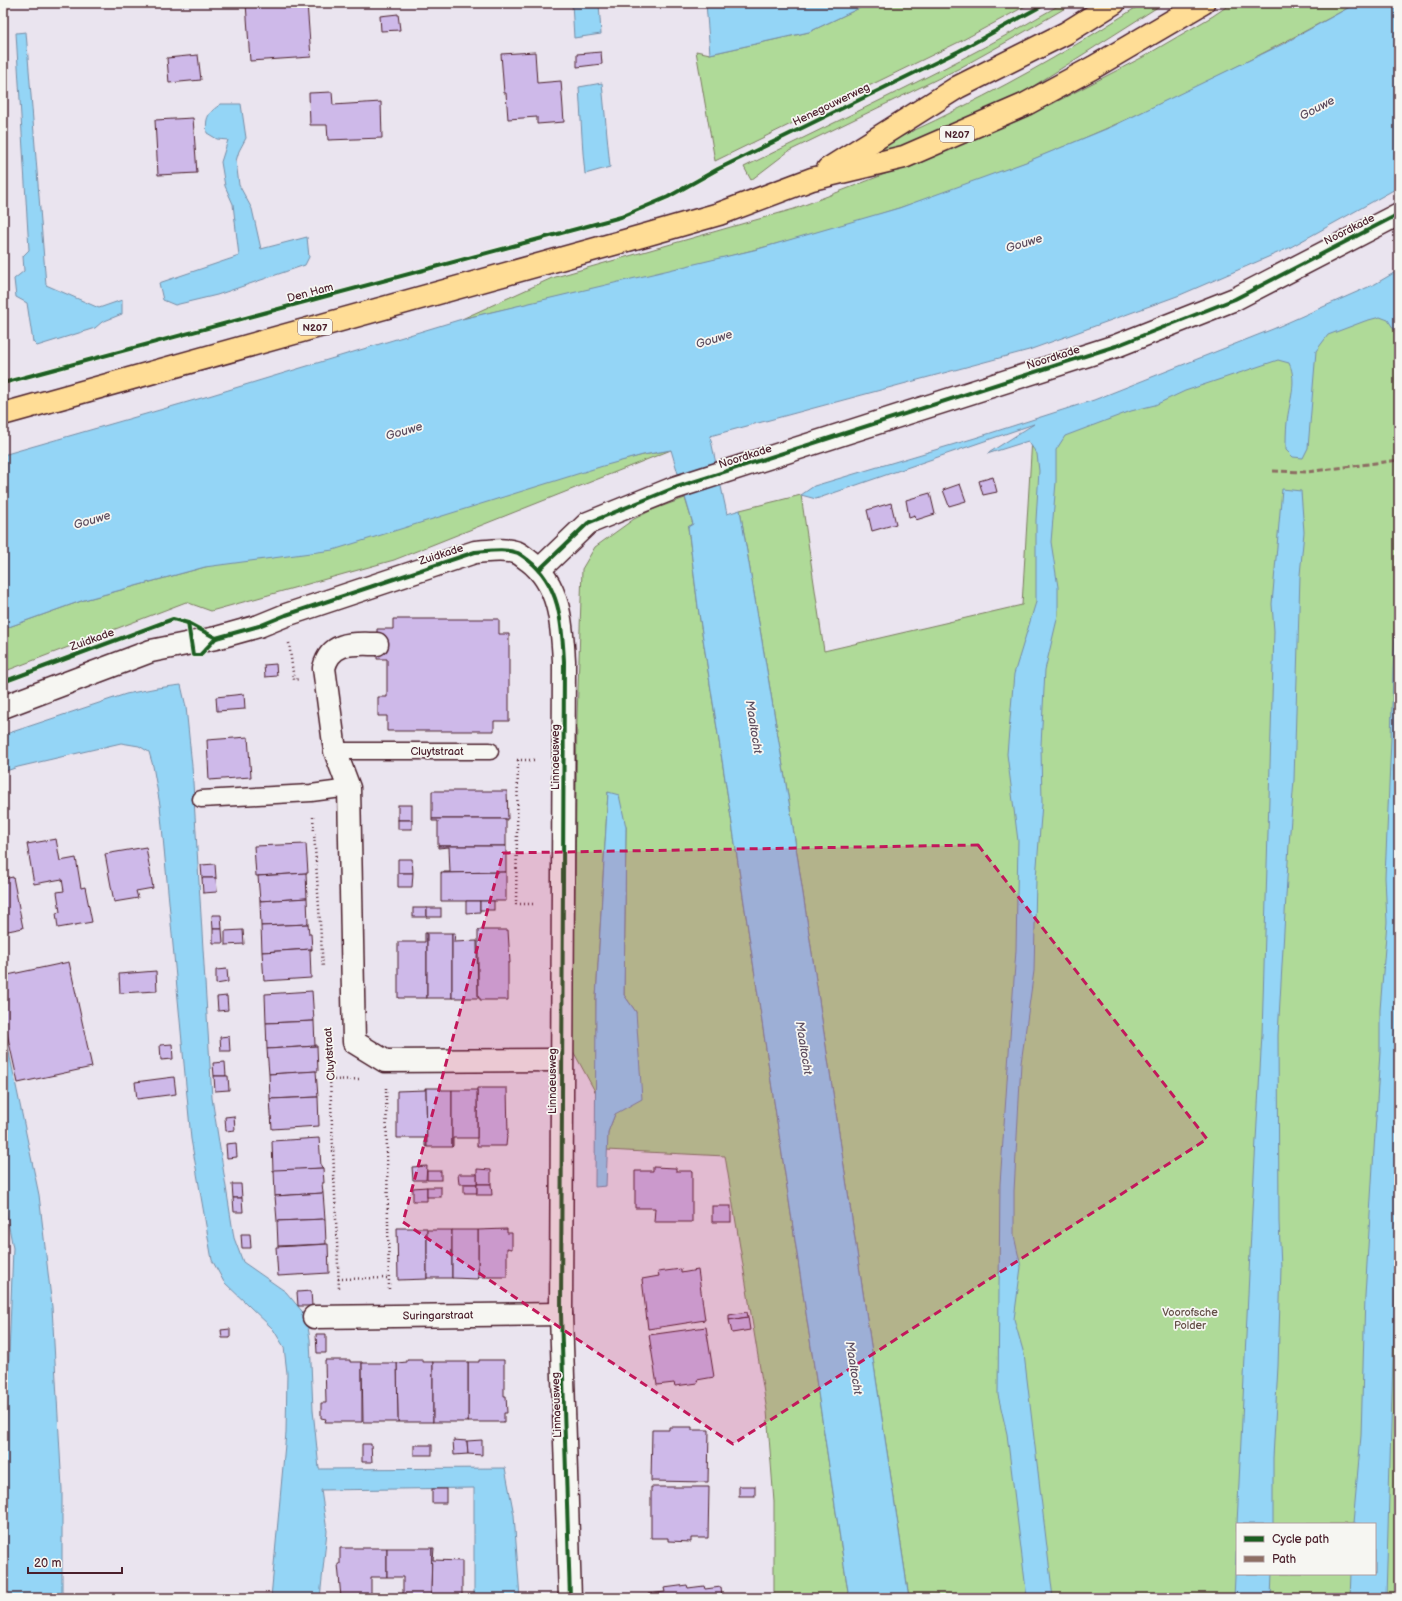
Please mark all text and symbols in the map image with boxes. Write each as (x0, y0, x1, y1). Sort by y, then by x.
street label: Henegouwerweg (791, 80, 872, 129)
water label: Gouwe (1297, 93, 1337, 124)
road number: N207 (940, 126, 974, 142)
street label: Noordkade (1322, 211, 1377, 248)
water label: Gouwe (1004, 231, 1044, 256)
street label: Den Ham (286, 280, 334, 305)
road number: N207 (298, 319, 332, 335)
water label: Gouwe (694, 327, 734, 352)
street label: Noordkade (1025, 343, 1082, 372)
water label: Gouwe (384, 419, 424, 444)
street label: Noordkade (717, 442, 774, 471)
water label: Gouwe (72, 508, 112, 533)
street label: Zuidkade (416, 541, 465, 568)
street label: Zuidkade (68, 625, 116, 654)
water label: Maaltocht (742, 699, 765, 755)
street label: Linnaeusweg (549, 724, 562, 790)
street label: Cluytstraat (410, 745, 464, 758)
water label: Maaltocht (792, 1020, 815, 1076)
street label: Cluytstraat (321, 1026, 338, 1081)
street label: Linnaeusweg (546, 1048, 559, 1114)
park label: Voorofsche Polder (1162, 1306, 1218, 1332)
street label: Suringarstraat (403, 1308, 474, 1323)
water label: Maaltocht (842, 1340, 865, 1396)
street label: Linnaeusweg (549, 1372, 564, 1438)
legend (1236, 1523, 1376, 1575)
text: Cycle path (1272, 1532, 1329, 1547)
scale bar (28, 1549, 122, 1575)
text: Path (1272, 1552, 1297, 1567)
text: 20 m (34, 1556, 61, 1571)

